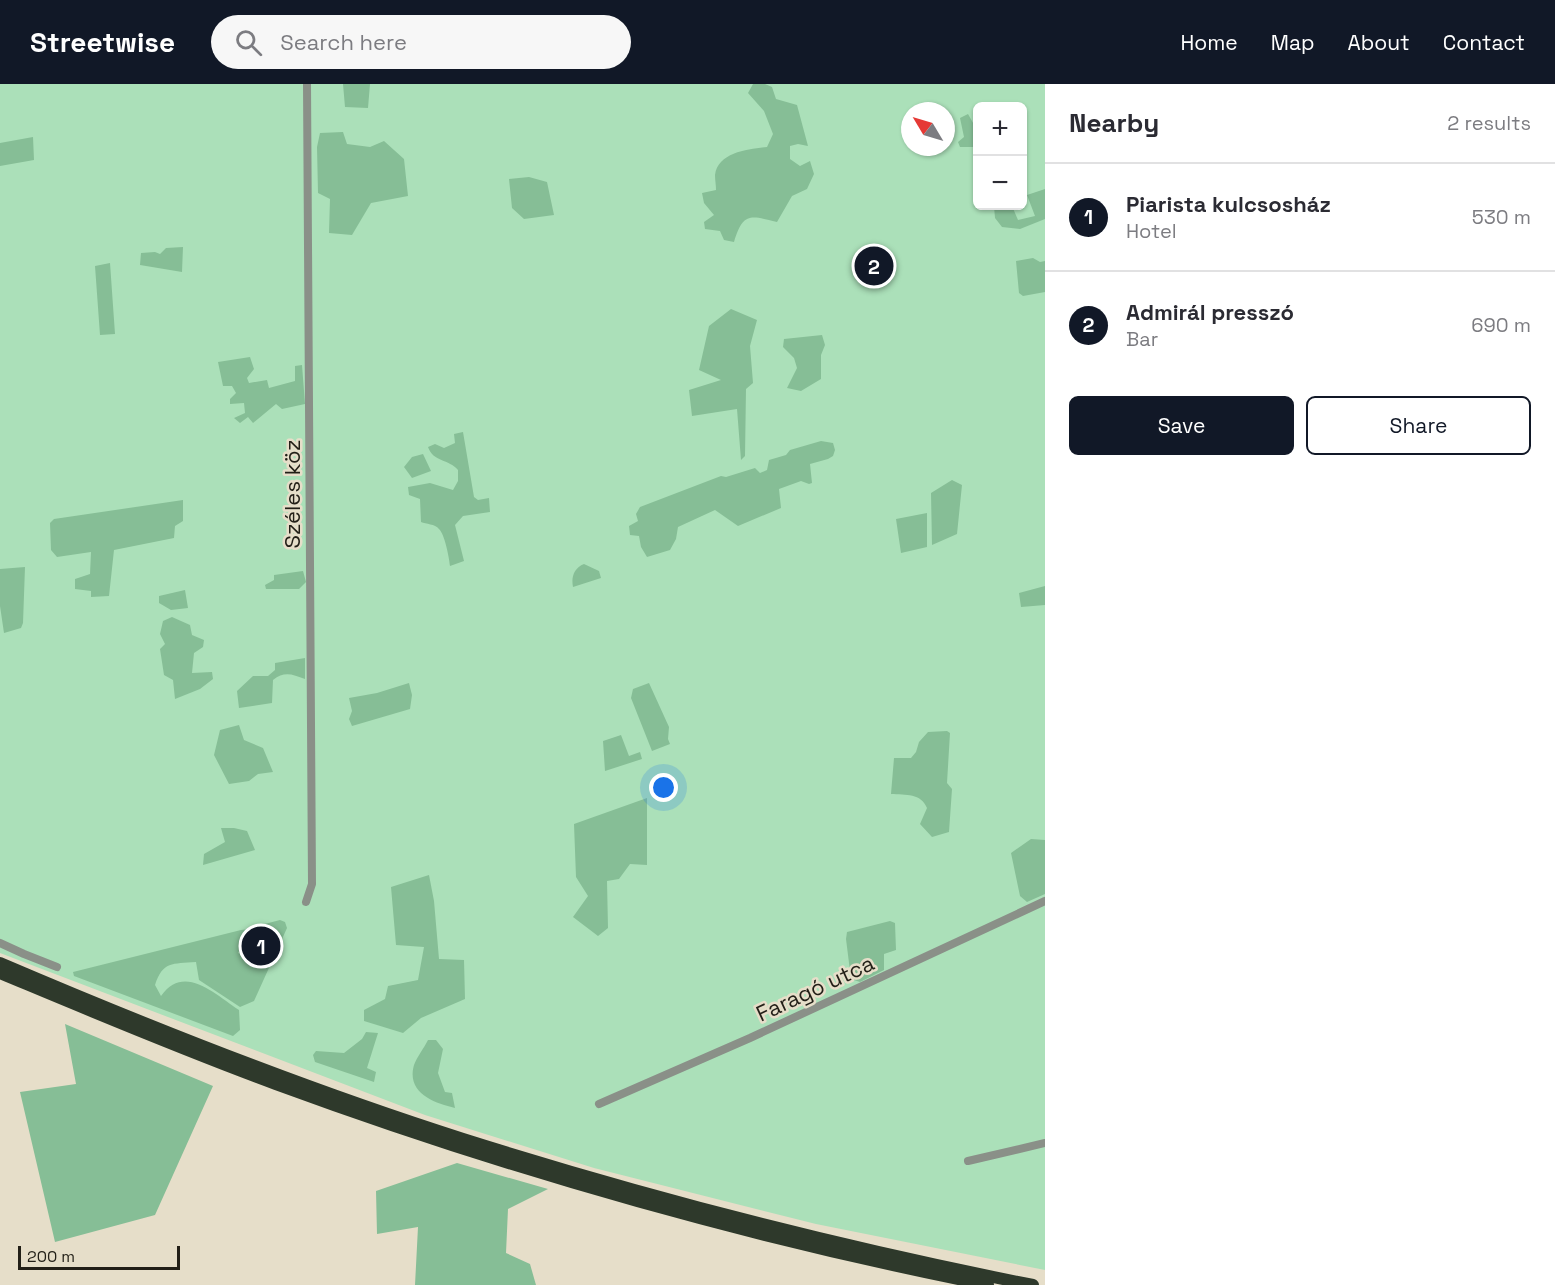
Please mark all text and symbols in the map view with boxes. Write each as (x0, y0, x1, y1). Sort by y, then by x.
search box (211, 15, 631, 69)
text: Streetwise (30, 24, 175, 60)
icon: search (232, 26, 265, 59)
text: Search here (280, 28, 407, 56)
text: Home (1180, 29, 1238, 56)
text: Map (1271, 29, 1315, 56)
text: About (1348, 29, 1410, 56)
text: Contact (1443, 29, 1525, 56)
north arrow (901, 102, 955, 156)
map controls (973, 102, 1027, 210)
button: + (973, 102, 1027, 156)
text: Nearby (1069, 106, 1159, 140)
text: 2 results (1447, 110, 1531, 136)
button: − (973, 156, 1027, 210)
text: Piarista kulcsosház (1126, 190, 1331, 218)
text: 1 (1084, 204, 1093, 230)
text: 530 m (1472, 204, 1531, 230)
text: Hotel (1126, 218, 1177, 244)
pin: 2 (854, 244, 894, 288)
text: Admirál presszó (1126, 298, 1294, 326)
text: 2 (1083, 312, 1094, 338)
text: 690 m (1471, 312, 1531, 338)
text: Bar (1126, 326, 1158, 352)
button: Save (1069, 396, 1294, 455)
button: Share (1306, 396, 1531, 455)
street label: Széles köz (278, 439, 306, 549)
your location (649, 773, 678, 802)
pin: 1 (242, 924, 280, 968)
street label: Faragó utca (752, 948, 879, 1028)
scale bar (18, 1243, 180, 1270)
text: 200 m (27, 1246, 75, 1267)

